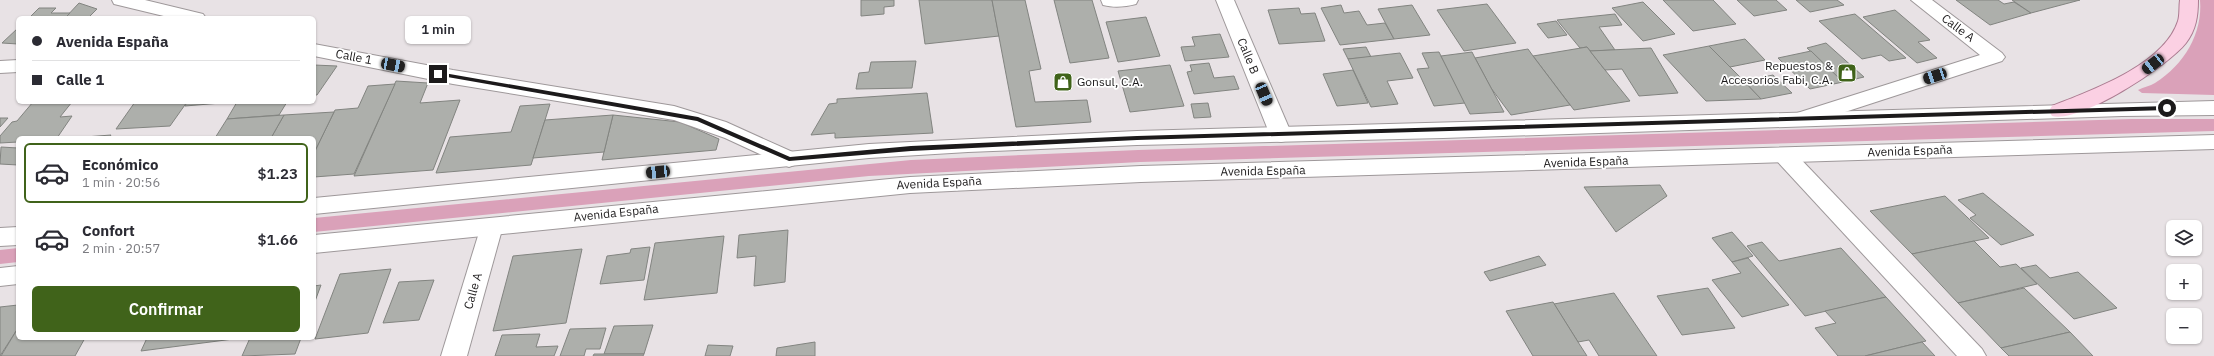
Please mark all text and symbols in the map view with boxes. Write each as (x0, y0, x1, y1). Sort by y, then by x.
street label: Calle A (1939, 10, 1978, 45)
callout: 1 min (405, 16, 471, 44)
text: 1 min (421, 21, 455, 38)
text: Avenida España (56, 32, 168, 51)
street label: Calle B (1234, 36, 1263, 76)
street label: Calle 1 (335, 46, 374, 67)
car (2140, 52, 2166, 76)
car (380, 57, 406, 73)
place label: Repuestos & Accesorios Fabi, C.A. (1721, 58, 1834, 87)
shop icon: Repuestos & Accesorios Fabi, C.A. (1836, 62, 1858, 84)
route end (429, 65, 447, 83)
car (1922, 67, 1948, 85)
text: Calle 1 (56, 70, 104, 89)
shop icon: Gonsul, C.A. (1052, 71, 1074, 93)
place label: Gonsul, C.A. (1077, 74, 1143, 89)
car (1254, 81, 1274, 107)
route start (2158, 99, 2176, 117)
street label: Avenida España (1867, 141, 1953, 159)
street label: Avenida España (1543, 152, 1629, 170)
icon: car (34, 155, 70, 191)
text: Económico (82, 155, 158, 174)
street label: Avenida España (1220, 162, 1306, 179)
text: $1.23 (258, 164, 298, 183)
car (645, 165, 671, 179)
street label: Avenida España (896, 173, 983, 192)
text: 1 min · 20:56 (82, 174, 160, 191)
street label: Avenida España (573, 201, 660, 224)
map controls (2166, 220, 2202, 344)
button: layers (2166, 220, 2202, 256)
icon: car (34, 221, 70, 257)
text: Confort (82, 221, 135, 240)
text: $1.66 (258, 230, 298, 249)
text: 2 min · 20:57 (82, 240, 160, 257)
button: + (2166, 264, 2202, 300)
street label: Calle A (460, 271, 485, 311)
button: Confirmar (32, 286, 300, 332)
button: − (2166, 308, 2202, 344)

